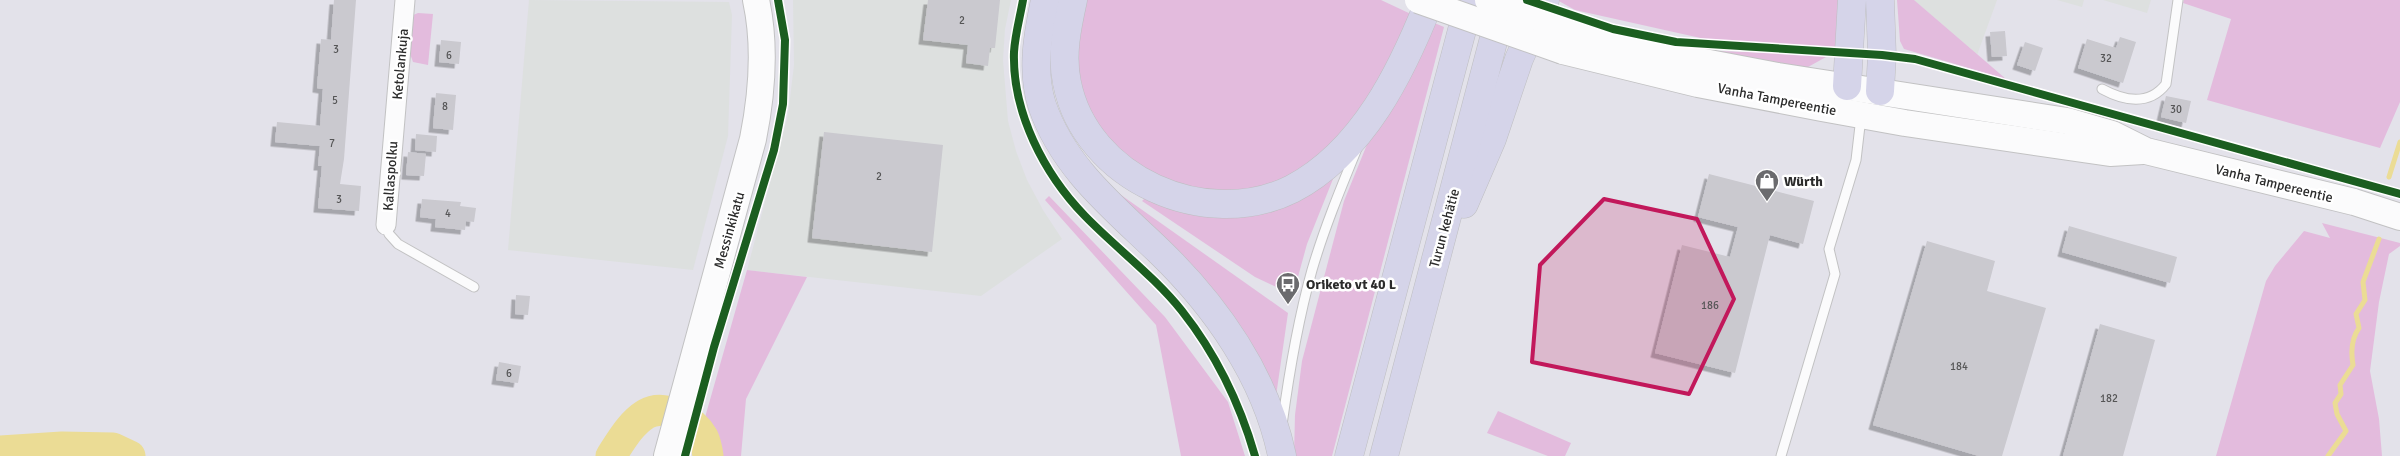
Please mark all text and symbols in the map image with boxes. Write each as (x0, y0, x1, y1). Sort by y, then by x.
house number: 2 (959, 14, 965, 27)
street label: Ketolankuja (389, 28, 412, 100)
house number: 3 (333, 43, 339, 56)
house number: 6 (446, 49, 452, 62)
house number: 32 (2100, 52, 2112, 65)
street label: Vanha Tampereentie (1716, 80, 1838, 119)
house number: 5 (332, 94, 338, 107)
house number: 8 (442, 100, 448, 113)
house number: 30 (2170, 103, 2182, 116)
house number: 7 (329, 137, 335, 150)
street label: Kallaspolku (380, 141, 401, 212)
street label: Vanha Tampereentie (2213, 161, 2335, 206)
shop icon: Würth (1754, 168, 1780, 202)
house number: 2 (876, 170, 882, 183)
place label: Würth (1784, 173, 1823, 190)
street label: Turun kehätie (1426, 187, 1463, 269)
street label: Messinkikatu (710, 190, 749, 271)
house number: 3 (336, 193, 342, 206)
house number: 4 (445, 207, 451, 220)
bus stop icon: Oriketo vt 40 L (1275, 271, 1301, 305)
place label: Oriketo vt 40 L (1306, 276, 1397, 293)
house number: 186 (1701, 299, 1719, 312)
house number: 184 (1950, 360, 1968, 373)
house number: 6 (506, 367, 512, 380)
house number: 182 (2100, 392, 2118, 405)

